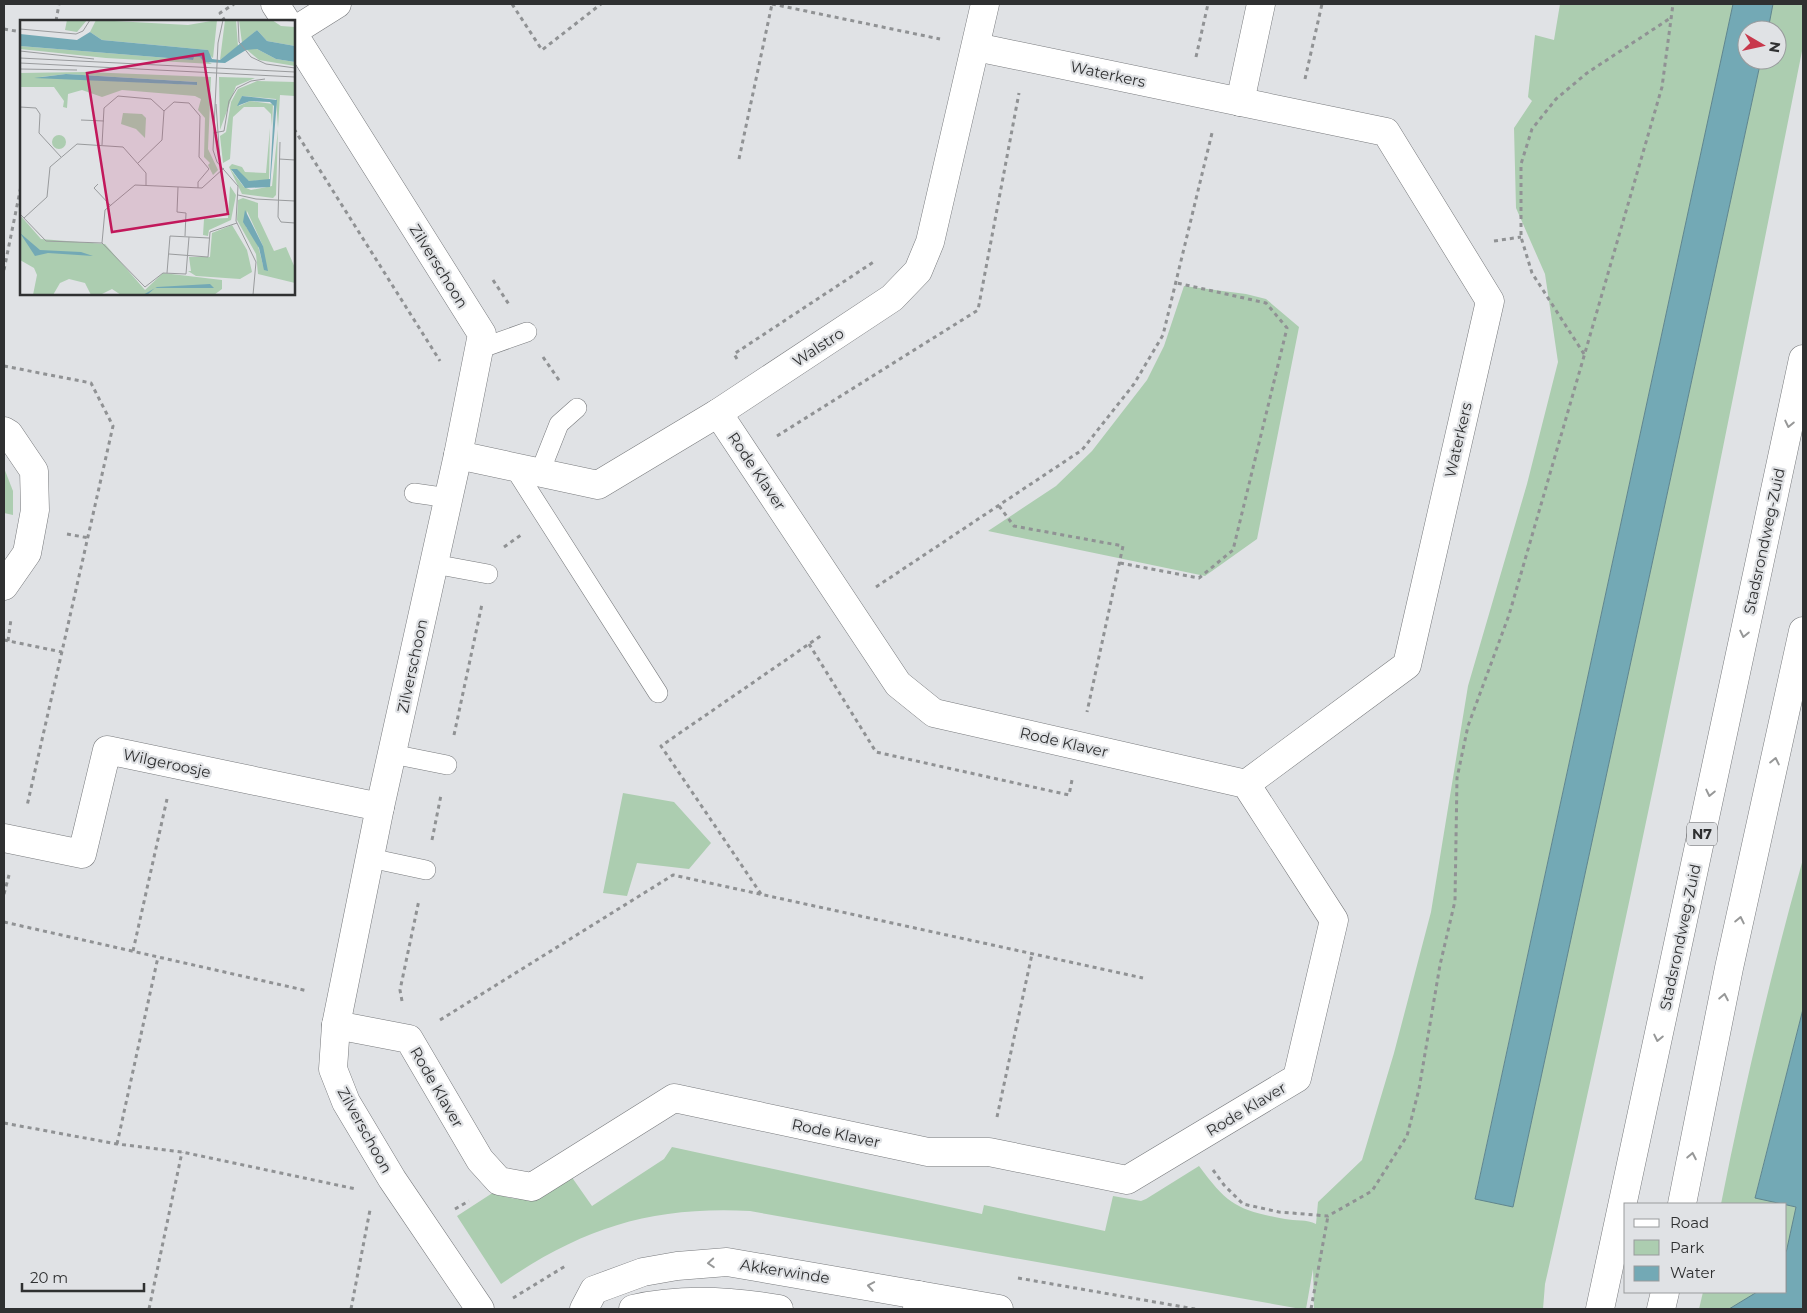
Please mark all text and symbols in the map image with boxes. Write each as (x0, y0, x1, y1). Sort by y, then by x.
inset map (20, 20, 295, 295)
north arrow (1737, 20, 1787, 70)
text: N (1765, 40, 1785, 54)
street label: Waterkers (1069, 57, 1147, 91)
street label: Zilverschoon (406, 220, 472, 312)
street label: Walstro (789, 323, 847, 371)
street label: Waterkers (1440, 401, 1476, 479)
one-way arrow (1785, 420, 1795, 429)
street label: Rode Klaver (724, 428, 790, 514)
street label: Stadsrondweg-Zuid (1739, 466, 1789, 616)
street label: Zilverschoon (393, 617, 431, 715)
one-way arrow (1740, 630, 1750, 639)
street label: Rode Klaver (1018, 723, 1110, 761)
street label: Wilgeroosje (122, 744, 212, 782)
one-way arrow (1769, 757, 1780, 766)
one-way arrow (1706, 789, 1716, 798)
road number: N7 (1687, 822, 1717, 846)
street label: Stadsrondweg-Zuid (1655, 862, 1705, 1012)
one-way arrow (1734, 915, 1745, 924)
one-way arrow (1718, 993, 1728, 1002)
one-way arrow (1653, 1033, 1664, 1042)
street label: Rode Klaver (406, 1043, 468, 1131)
street label: Rode Klaver (1203, 1078, 1289, 1140)
street label: Zilverschoon (334, 1084, 396, 1176)
street label: Rode Klaver (790, 1114, 882, 1152)
one-way arrow (1686, 1152, 1696, 1161)
legend (1624, 1203, 1787, 1293)
text: Road (1670, 1213, 1709, 1232)
text: Park (1670, 1238, 1704, 1257)
street label: Akkerwinde (739, 1255, 831, 1287)
one-way arrow (707, 1257, 715, 1268)
scale bar (22, 1260, 145, 1292)
text: Water (1670, 1263, 1716, 1282)
text: 20 m (30, 1268, 68, 1287)
one-way arrow (867, 1282, 876, 1292)

